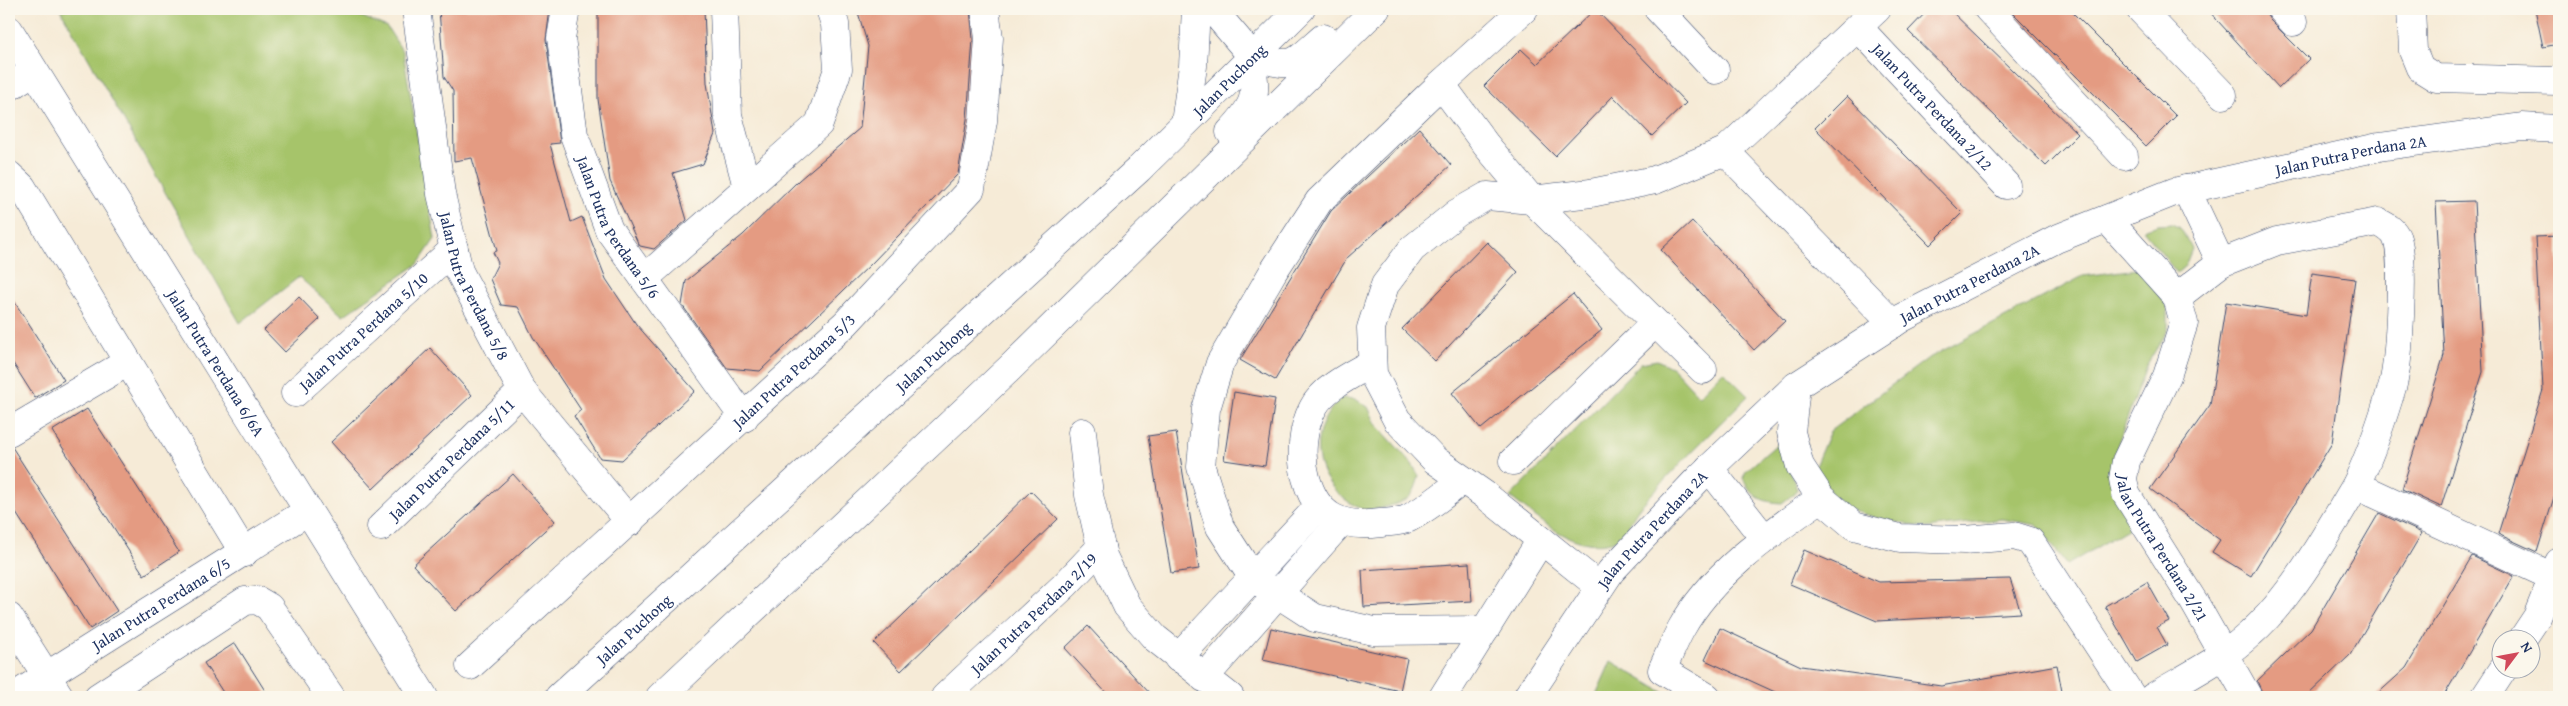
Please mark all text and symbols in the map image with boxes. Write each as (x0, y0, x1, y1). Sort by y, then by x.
street label: Jalan Putra Perdana 2/12 (1865, 36, 1998, 176)
street label: Jalan Puchong (1185, 38, 1272, 123)
street label: Jalan Putra Perdana 2A (2271, 128, 2428, 182)
street label: Jalan Putra Perdana 5/6 (570, 151, 666, 303)
street label: Jalan Putra Perdana 5/8 (433, 207, 516, 364)
street label: Jalan Putra Perdana 2A (1894, 237, 2044, 330)
street label: Jalan Putra Perdana 5/10 (292, 266, 433, 398)
street label: Jalan Putra Perdana 6/6A (160, 283, 271, 441)
street label: Jalan Putra Perdana 5/3 (725, 308, 861, 435)
street label: Jalan Puchong (888, 315, 977, 399)
street label: Jalan Putra Perdana 5/11 (382, 392, 520, 527)
street label: Jalan Putra Perdana 2A (1590, 464, 1713, 595)
street label: Jalan Putra Perdana 2/21 (2111, 472, 2215, 626)
street label: Jalan Putra Perdana 2/19 (963, 546, 1102, 681)
street label: Jalan Putra Perdana 6/5 (86, 551, 235, 657)
street label: Jalan Puchong (589, 588, 677, 671)
north arrow (2490, 628, 2540, 678)
text: N (2516, 638, 2538, 657)

